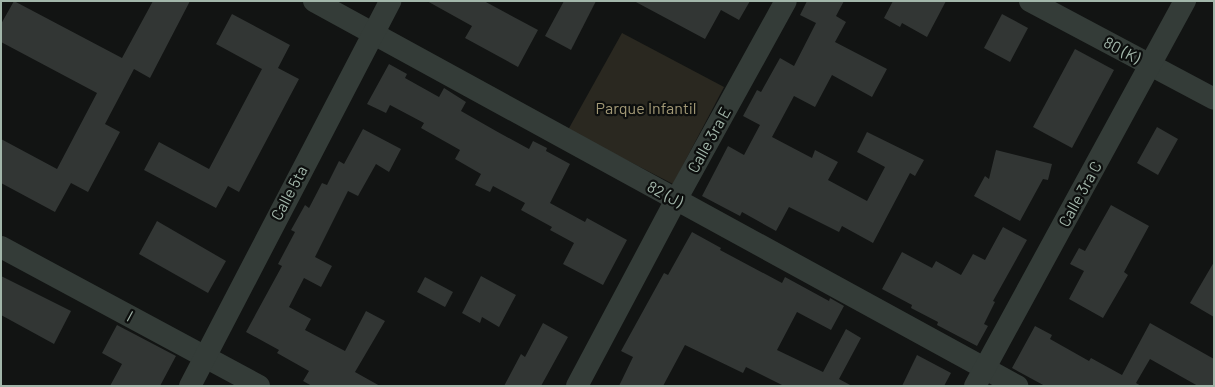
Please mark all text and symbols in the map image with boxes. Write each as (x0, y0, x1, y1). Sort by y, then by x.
street label: 80 (K) (1100, 32, 1144, 68)
park label: Parque Infantil (596, 98, 696, 118)
street label: Calle 3ra E (683, 104, 735, 176)
street label: Calle 3ra C (1054, 158, 1106, 230)
street label: Calle 5ta (267, 162, 311, 224)
street label: 82 (J) (644, 177, 686, 211)
street label: I (124, 307, 136, 325)

